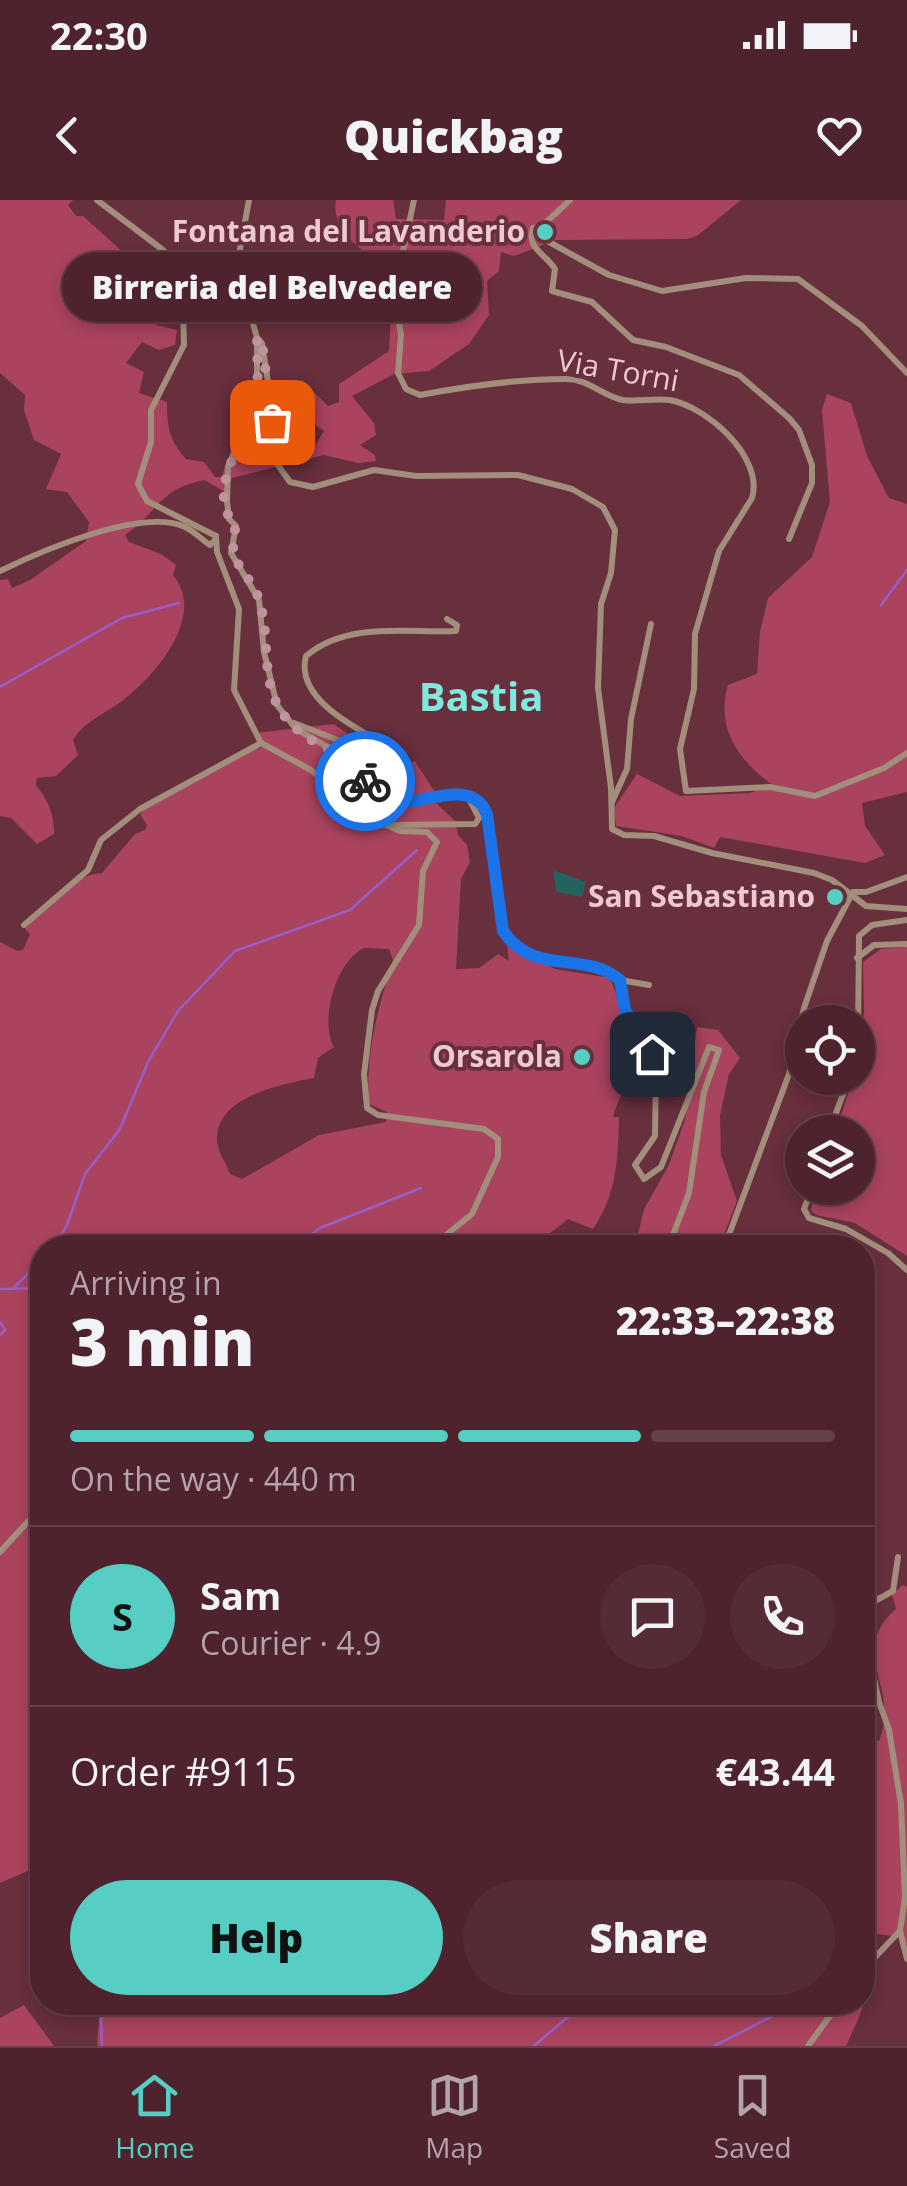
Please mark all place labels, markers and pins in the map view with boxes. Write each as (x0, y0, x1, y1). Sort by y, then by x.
place label: Fontana del Lavanderio (172, 210, 525, 251)
marker: Fontana del Lavanderio (534, 221, 556, 243)
callout: Birreria del Belvedere (62, 252, 482, 322)
pin (230, 380, 315, 465)
place label: San Sebastiano (588, 875, 815, 916)
marker: San Sebastiano (824, 886, 846, 908)
pin (610, 1012, 695, 1097)
place label: Orsarola (432, 1035, 562, 1076)
marker: Orsarola (571, 1046, 593, 1068)

